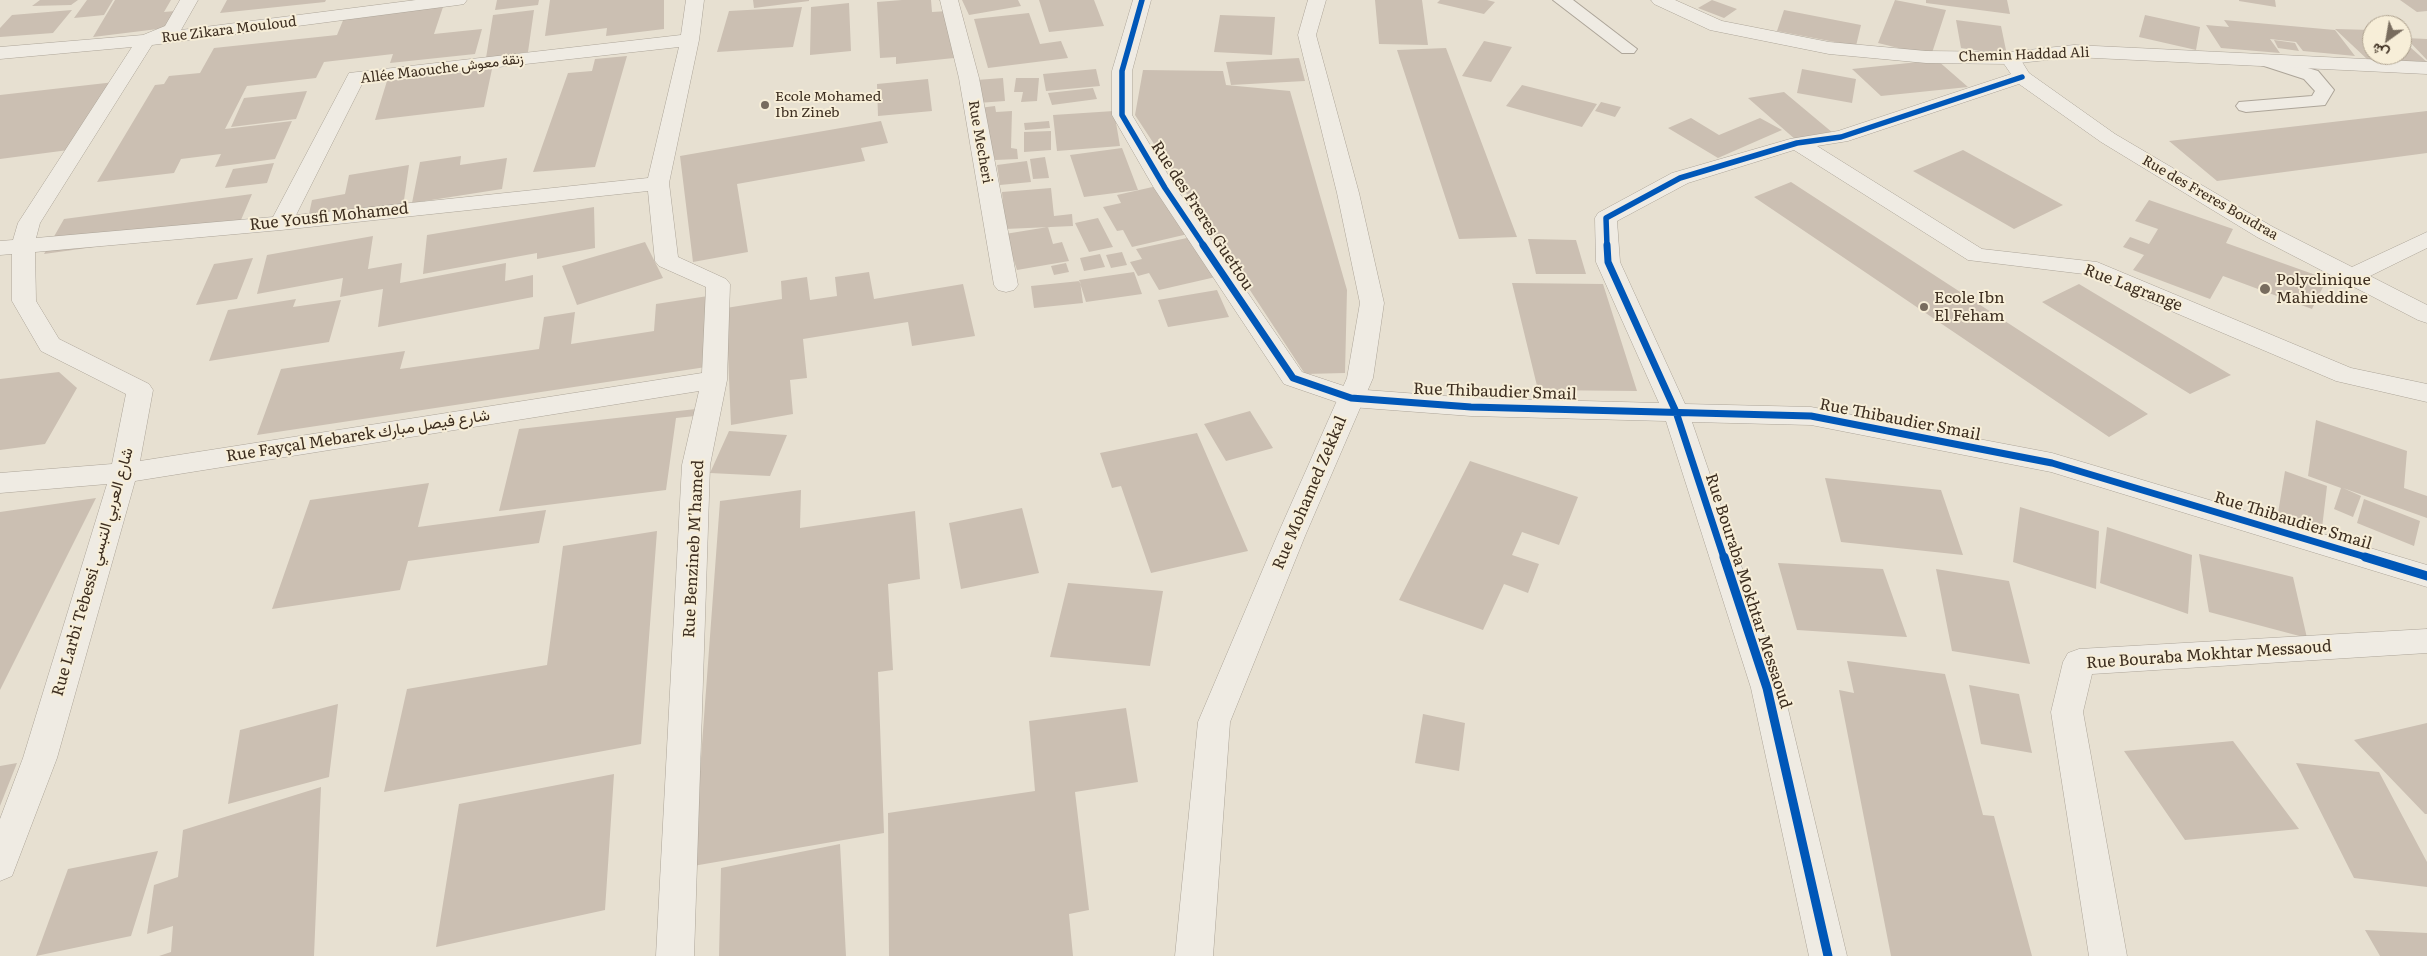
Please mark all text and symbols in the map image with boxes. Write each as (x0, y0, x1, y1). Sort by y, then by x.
street label: Rue Zikara Mouloud (160, 13, 298, 47)
north arrow (2362, 15, 2412, 65)
text: ش (2367, 39, 2392, 65)
street label: Chemin Haddad Ali (1958, 44, 2090, 66)
street label: Allée Maouche زنقة معوش (359, 51, 525, 87)
place label: Ecole Mohamed Ibn Zineb (775, 89, 881, 121)
marker: Ecole Mohamed Ibn Zineb (759, 99, 771, 111)
street label: Rue Mecheri (964, 99, 996, 185)
street label: Rue des Freres Guettou (1147, 138, 1257, 294)
street label: Rue des Freres Boudraa (2139, 152, 2281, 244)
street label: Rue Yousfi Mohamed (248, 199, 410, 235)
street label: Rue Lagrange (2081, 260, 2185, 316)
place label: Polyclinique Mahieddine (2276, 270, 2371, 308)
marker: Polyclinique Mahieddine (2258, 282, 2272, 296)
place label: Ecole Ibn El Feham (1934, 288, 2005, 326)
marker: Ecole Ibn El Feham (1918, 301, 1930, 313)
street label: Rue Thibaudier Smail (1413, 380, 1577, 404)
street label: Rue Thibaudier Smail (1818, 395, 1982, 445)
street label: Rue Fayçal Mebarek شارع فيصل مبارك (225, 406, 491, 466)
street label: Rue Mohamed Zekkal (1269, 413, 1351, 573)
street label: Rue Larbi Tebessi شارع العربي التبسي (48, 445, 138, 699)
street label: Rue Benzineb M'hamed (680, 459, 708, 639)
street label: Rue Bouraba Mokhtar Messaoud (1701, 471, 1795, 711)
street label: Rue Thibaudier Smail (2212, 488, 2374, 554)
street label: Rue Bouraba Mokhtar Messaoud (2086, 637, 2332, 673)

